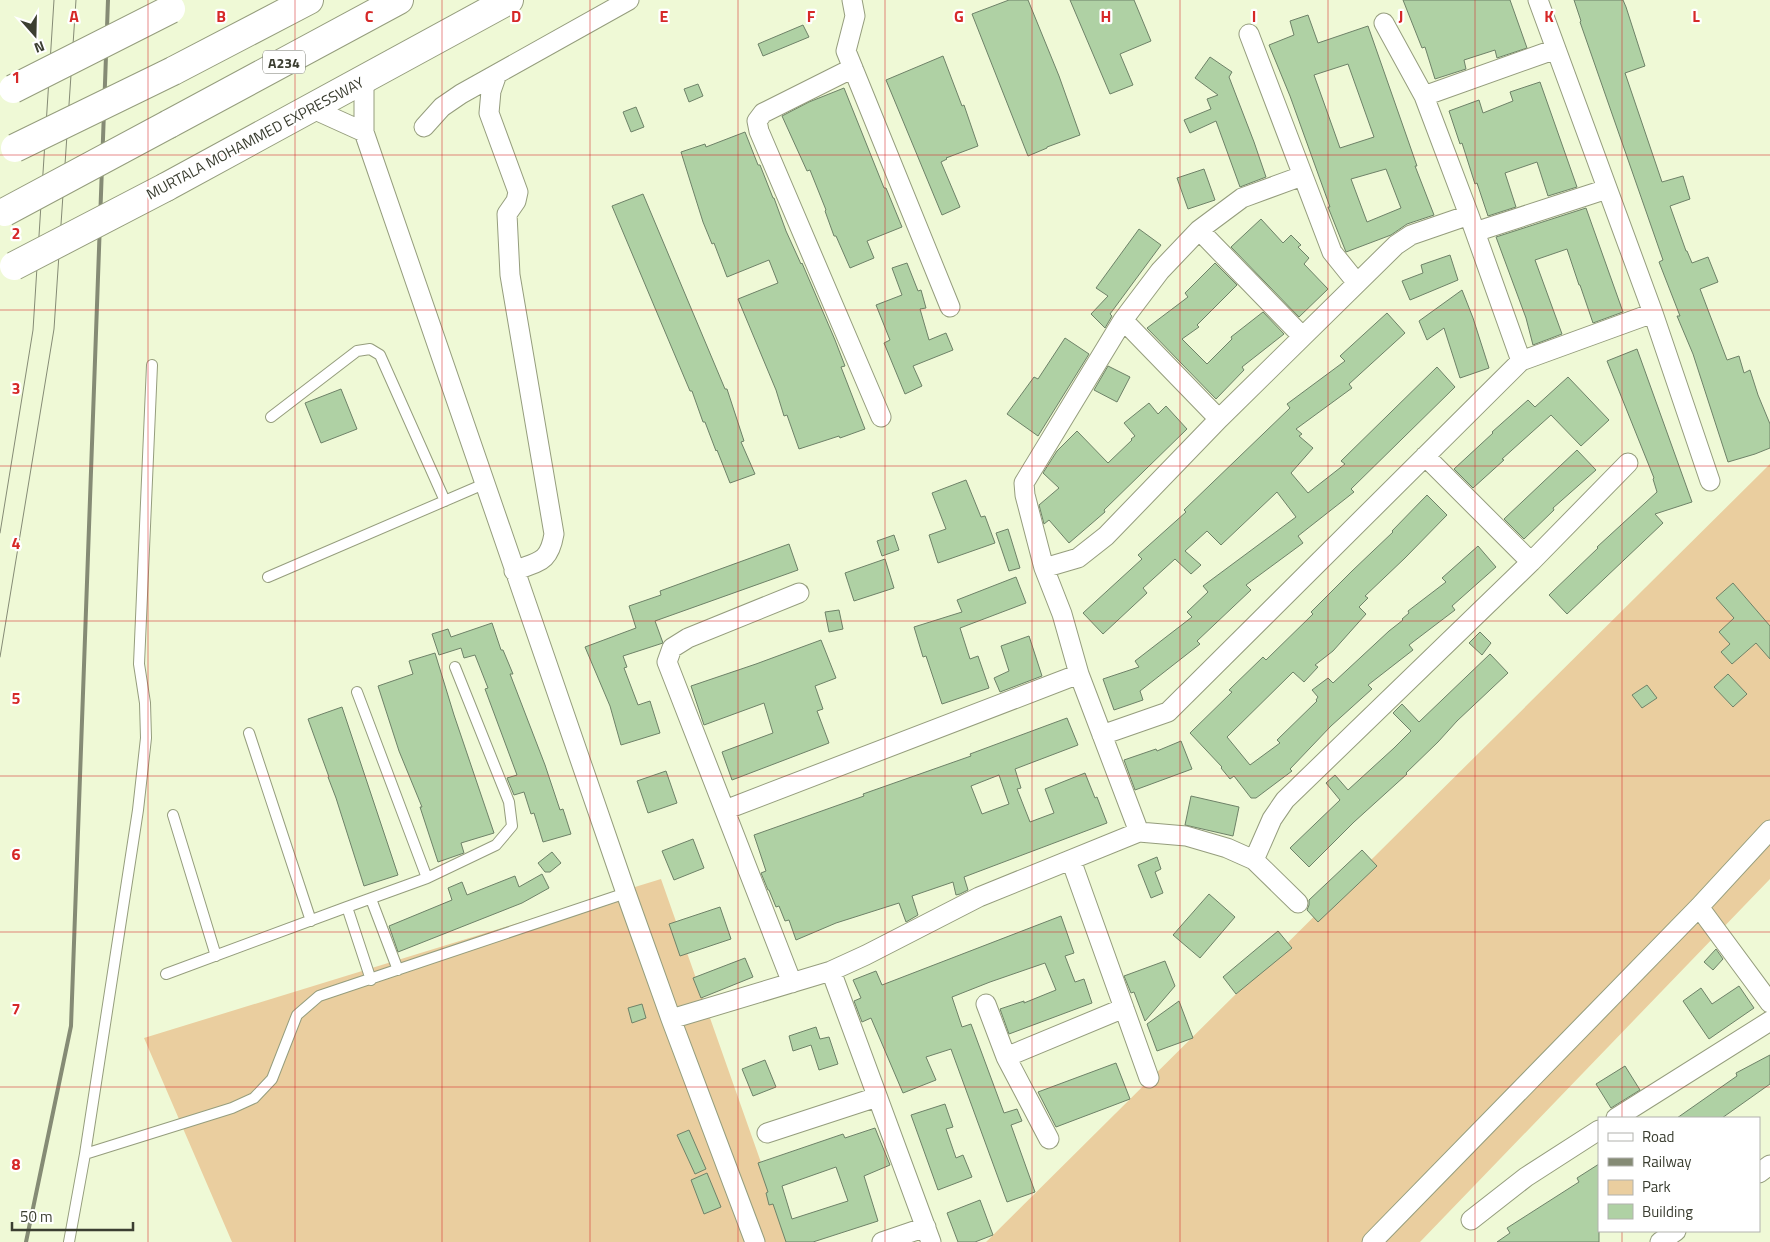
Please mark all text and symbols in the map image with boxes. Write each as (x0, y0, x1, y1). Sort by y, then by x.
text: A (69, 4, 79, 28)
text: B (216, 4, 226, 28)
text: C (365, 4, 374, 28)
text: D (511, 4, 521, 28)
text: E (660, 4, 669, 28)
text: F (807, 4, 816, 28)
text: G (954, 4, 964, 28)
text: H (1101, 4, 1111, 28)
text: I (1252, 4, 1256, 28)
text: J (1399, 4, 1403, 28)
text: K (1544, 4, 1554, 28)
text: L (1692, 4, 1700, 28)
north arrow (10, 10, 60, 60)
text: N (31, 36, 48, 59)
road number: A234 (263, 51, 305, 74)
text: 1 (12, 65, 20, 89)
street label: MURTALA MOHAMMED EXPRESSWAY (142, 71, 368, 205)
text: 2 (12, 221, 20, 245)
text: 3 (12, 376, 20, 400)
text: 4 (12, 531, 21, 555)
text: 5 (12, 686, 21, 710)
text: 6 (12, 842, 21, 866)
text: 7 (12, 997, 20, 1021)
legend (1598, 1117, 1760, 1232)
text: Road (1642, 1125, 1674, 1148)
text: Railway (1642, 1150, 1692, 1173)
text: 8 (12, 1152, 21, 1176)
text: Park (1642, 1175, 1671, 1198)
scale bar (12, 1200, 134, 1232)
text: Building (1642, 1200, 1693, 1223)
text: 50 m (20, 1205, 53, 1228)

